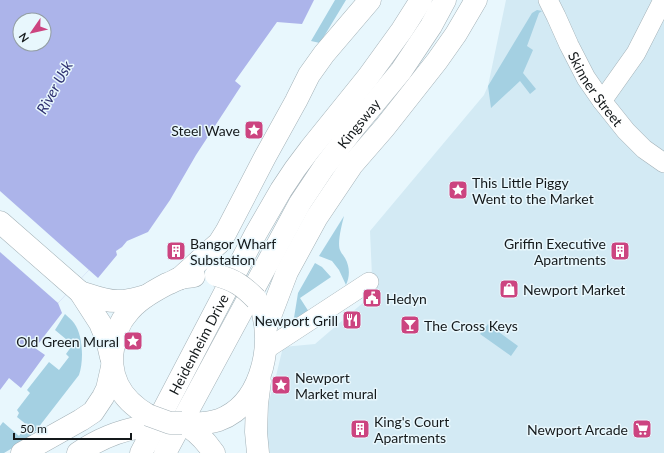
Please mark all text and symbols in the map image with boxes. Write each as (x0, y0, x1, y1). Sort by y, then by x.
north arrow (12, 12, 52, 52)
text: N (16, 31, 31, 45)
street label: Skinner Street (565, 48, 627, 129)
water label: River Usk (32, 57, 76, 117)
street label: Kingsway (333, 94, 384, 151)
place icon: Steel Wave (243, 119, 265, 141)
place label: Steel Wave (171, 122, 240, 139)
place label: This Little Piggy Went to the Market (472, 174, 594, 207)
place icon: This Little Piggy Went to the Market (447, 179, 469, 201)
place label: Bangor Wharf Substation (190, 235, 276, 268)
place label: Griffin Executive Apartments (504, 235, 606, 268)
building icon: Bangor Wharf Substation (165, 240, 187, 262)
building icon: Griffin Executive Apartments (609, 240, 631, 262)
shop icon: Newport Market (498, 278, 520, 300)
place label: Newport Market (523, 281, 625, 298)
public building icon: Hedyn (361, 287, 383, 309)
place label: Hedyn (386, 290, 427, 307)
street label: Heidenheim Drive (165, 291, 231, 397)
restaurant icon: Newport Grill (341, 309, 363, 331)
place label: Newport Grill (255, 312, 338, 329)
bar icon: The Cross Keys (399, 314, 421, 336)
place label: The Cross Keys (424, 317, 518, 334)
place icon: Old Green Mural (122, 330, 144, 352)
place label: Old Green Mural (16, 333, 119, 350)
place label: Newport Market mural (295, 369, 377, 402)
place icon: Newport Market mural (270, 374, 292, 396)
place label: King's Court Apartments (374, 413, 449, 446)
scale bar (14, 415, 131, 441)
building icon: King's Court Apartments (349, 418, 371, 440)
supermarket icon: Newport Arcade (631, 418, 653, 440)
text: 50 m (20, 421, 47, 436)
place label: Newport Arcade (527, 421, 628, 438)

